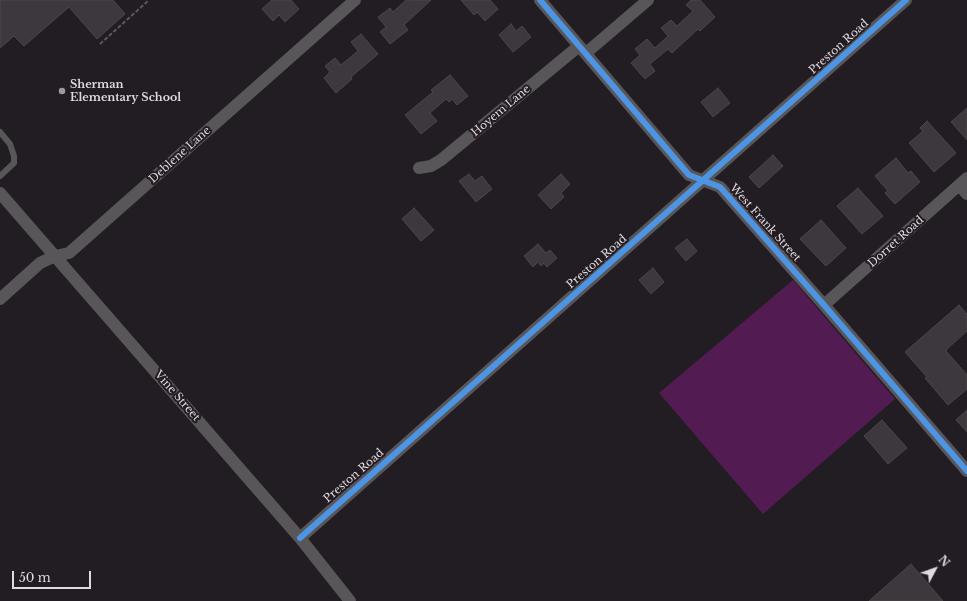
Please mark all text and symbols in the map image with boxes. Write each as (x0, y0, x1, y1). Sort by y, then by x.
street label: Preston Road (807, 17, 871, 77)
place label: Sherman Elementary School (70, 78, 181, 104)
street label: Hoyem Lane (469, 83, 533, 139)
marker: Sherman Elementary School (57, 86, 67, 96)
street label: Deblene Lane (147, 124, 213, 186)
street label: West Frank Street (727, 181, 803, 265)
street label: Dorret Road (866, 214, 926, 270)
street label: Preston Road (564, 232, 630, 292)
street label: Vine Street (152, 368, 202, 424)
street label: Preston Road (321, 446, 387, 506)
north arrow (915, 549, 955, 589)
text: N (935, 553, 953, 570)
scale bar (14, 563, 93, 589)
text: 50 m (19, 570, 51, 585)

